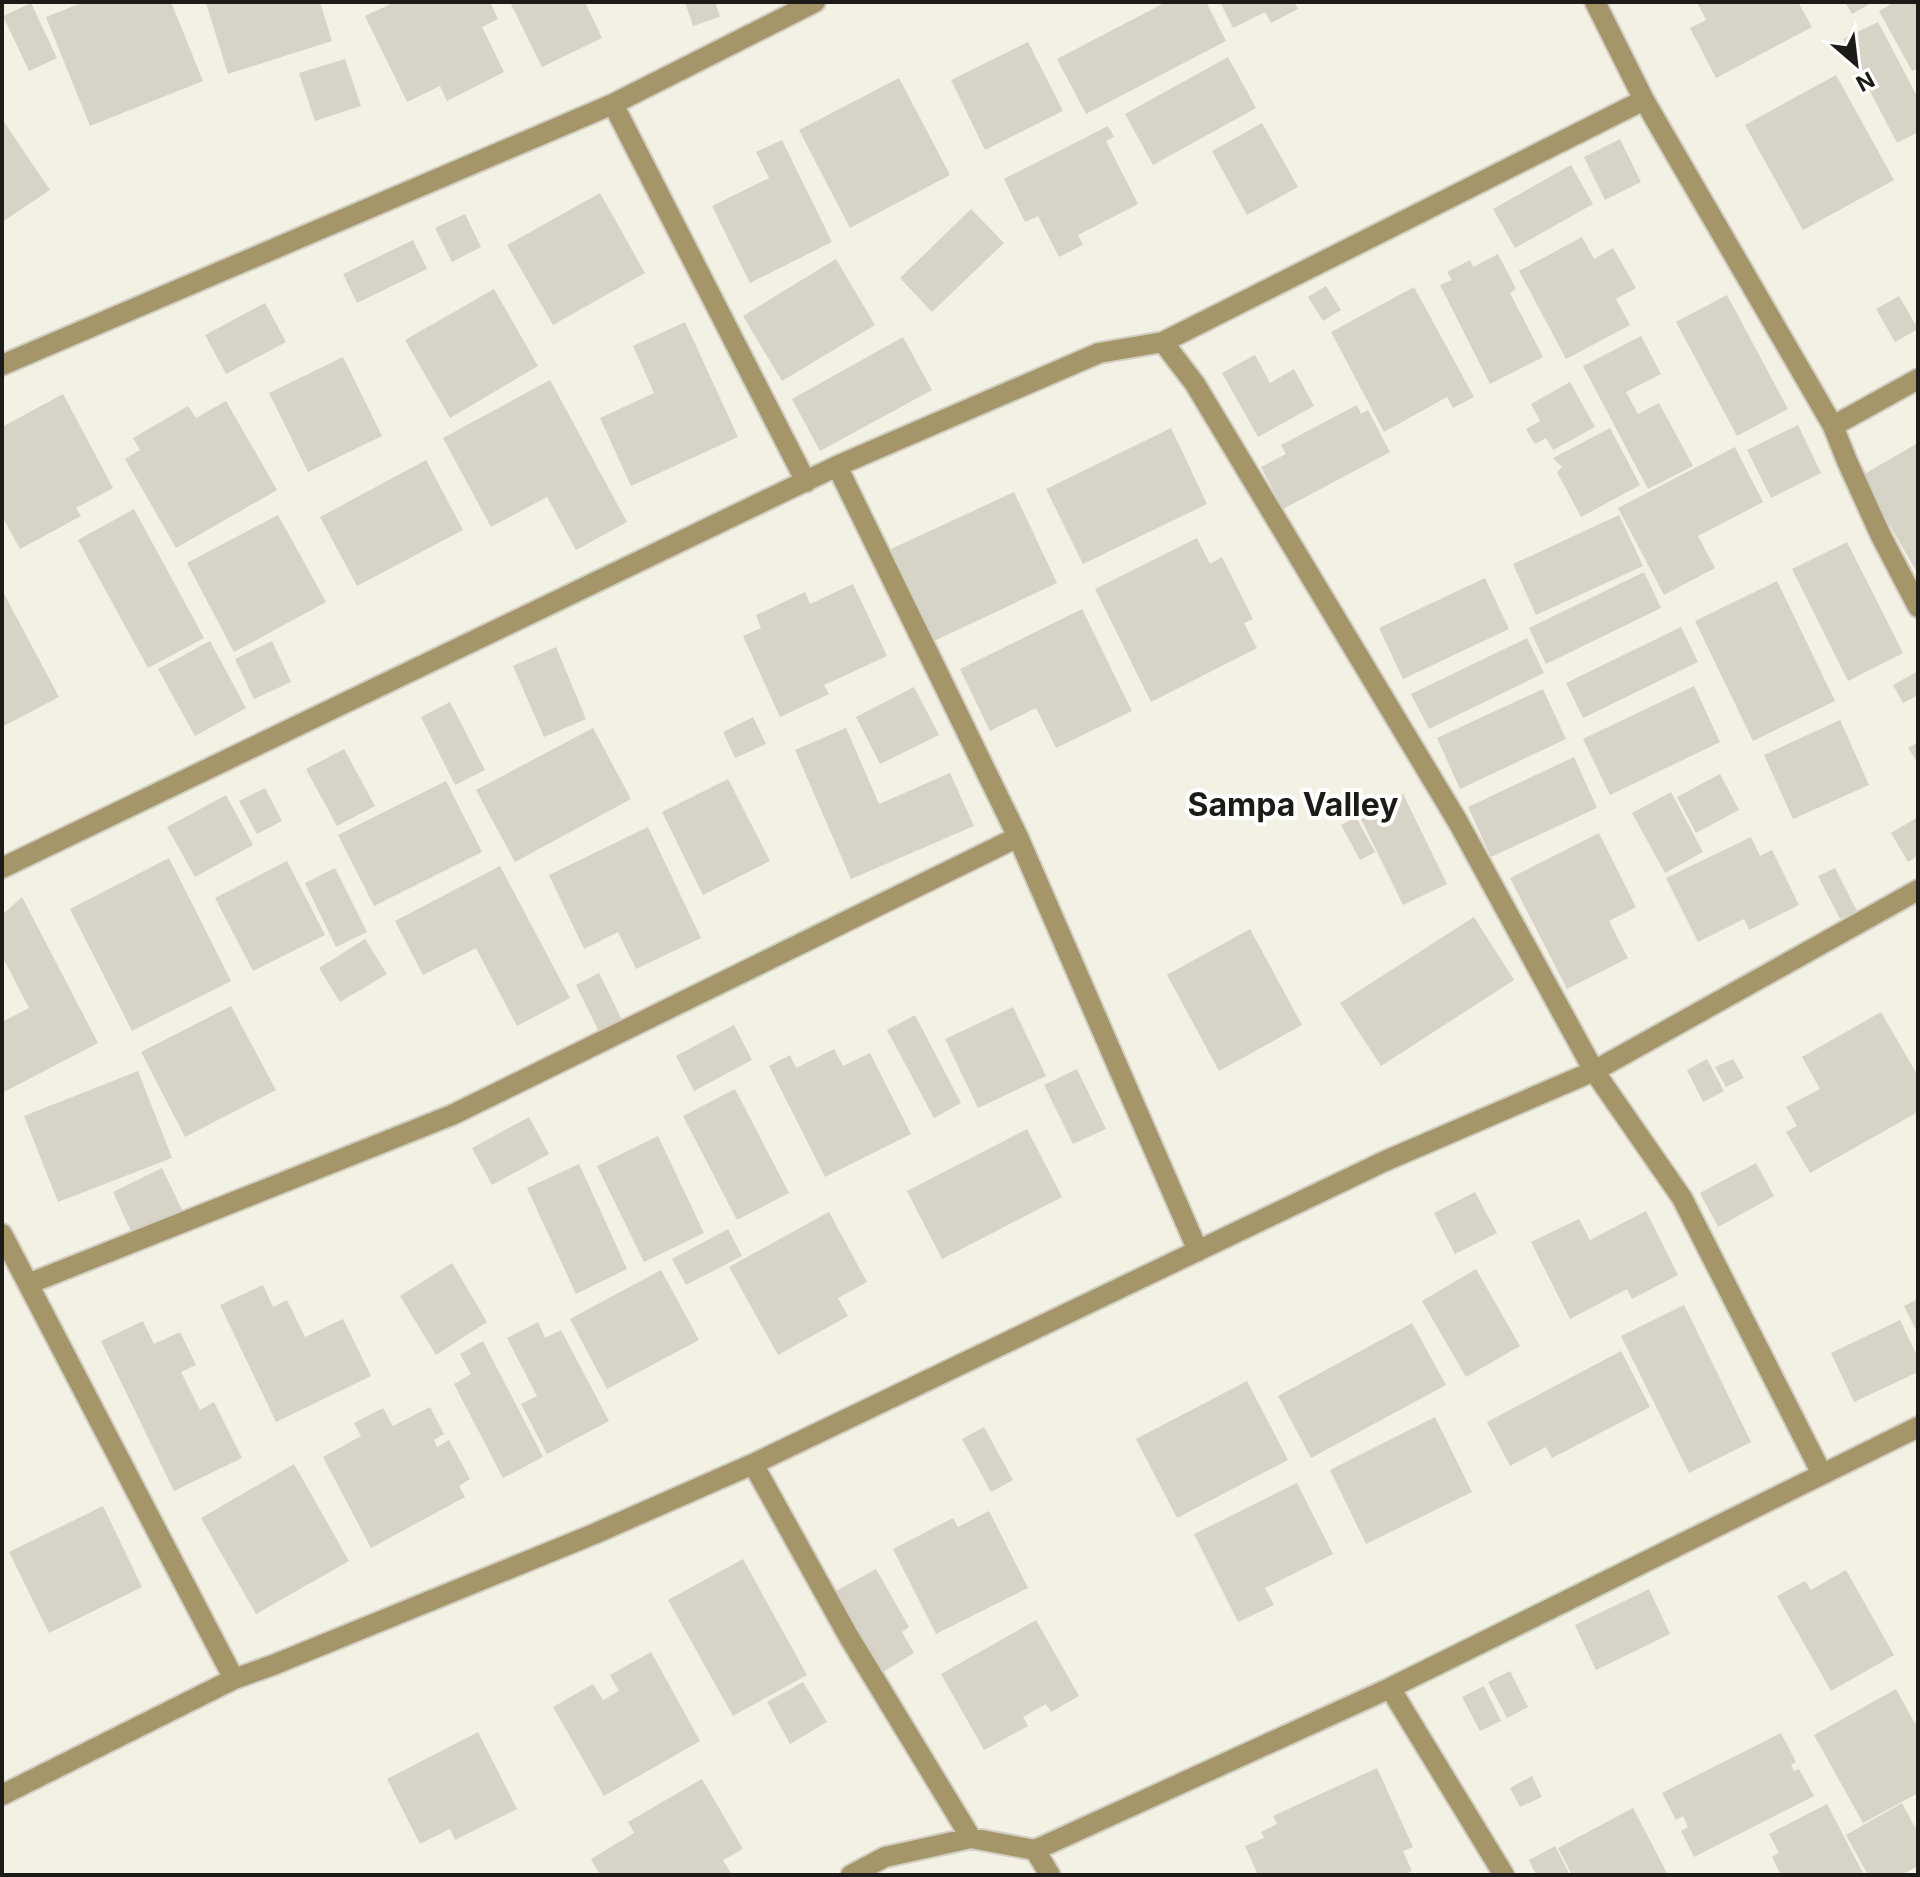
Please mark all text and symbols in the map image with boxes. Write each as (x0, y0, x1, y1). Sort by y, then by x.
north arrow (1816, 24, 1896, 104)
text: N (1852, 66, 1879, 97)
district label: Sampa Valley (1187, 785, 1399, 824)

